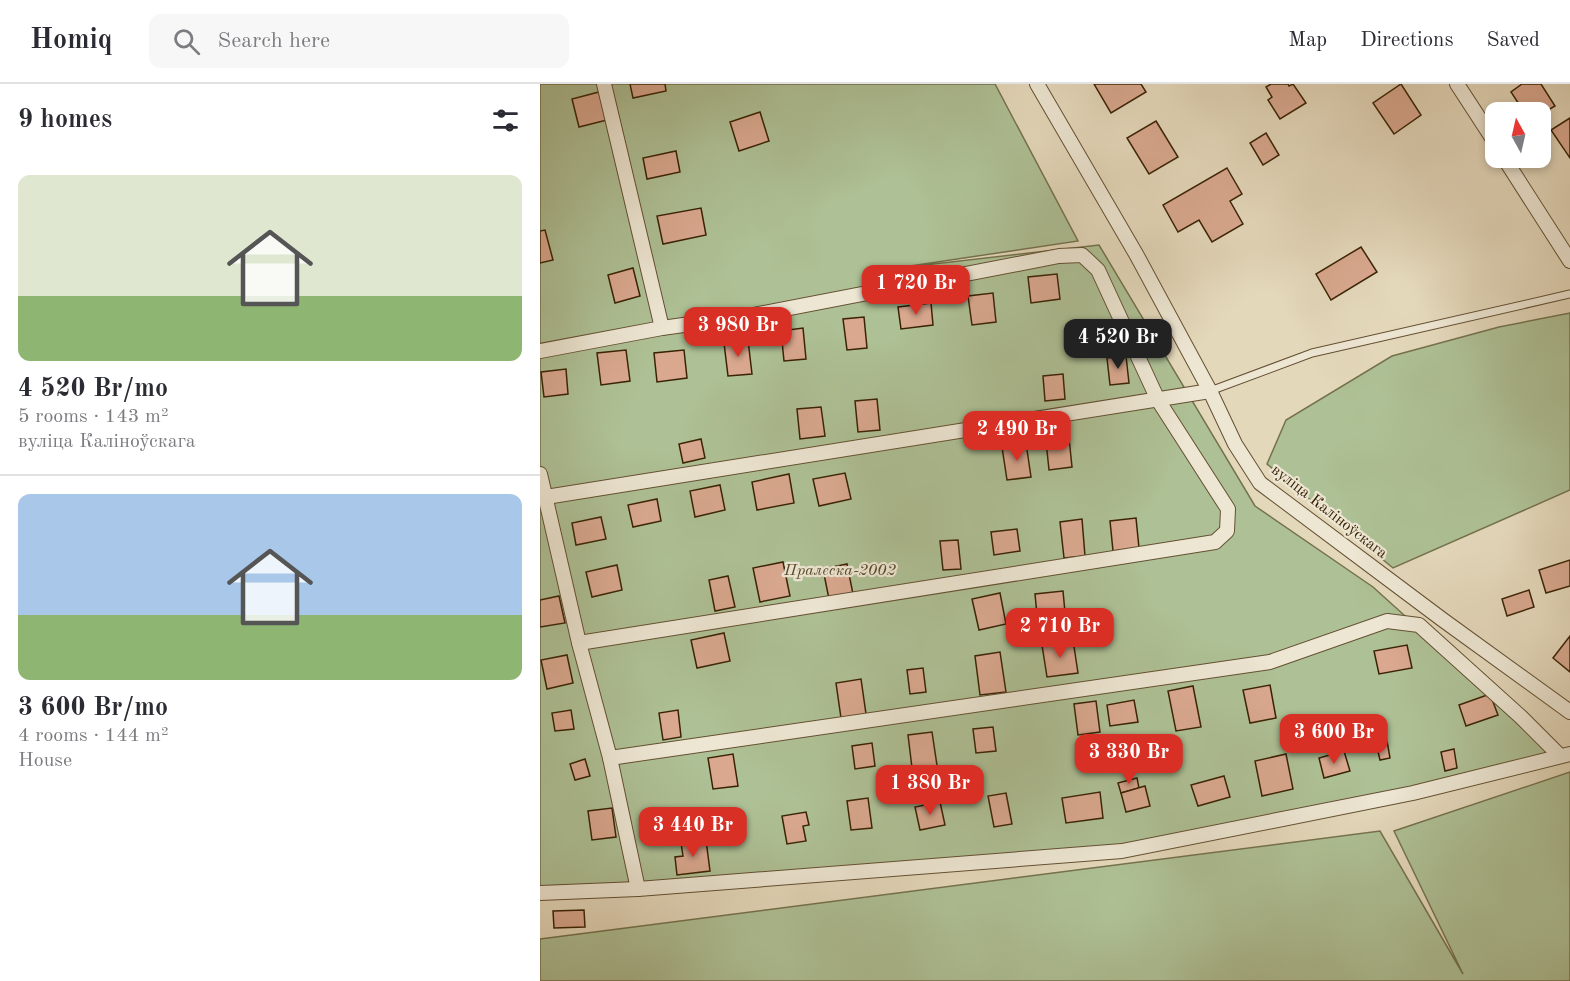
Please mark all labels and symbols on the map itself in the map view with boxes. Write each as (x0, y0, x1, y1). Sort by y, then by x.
north arrow (1485, 102, 1551, 168)
pin: 1 720 Br (854, 265, 978, 316)
pin: 3 980 Br (676, 307, 800, 358)
pin: 4 520 Br (1056, 319, 1180, 370)
pin: 2 490 Br (955, 411, 1079, 462)
street label: вуліца Каліноўскага (1268, 462, 1390, 562)
park label: Пралеска-2002 (783, 563, 897, 579)
pin: 2 710 Br (998, 608, 1122, 659)
pin: 3 600 Br (1272, 714, 1396, 765)
pin: 3 330 Br (1067, 734, 1191, 785)
pin: 1 380 Br (868, 765, 992, 816)
pin: 3 440 Br (631, 807, 755, 858)

